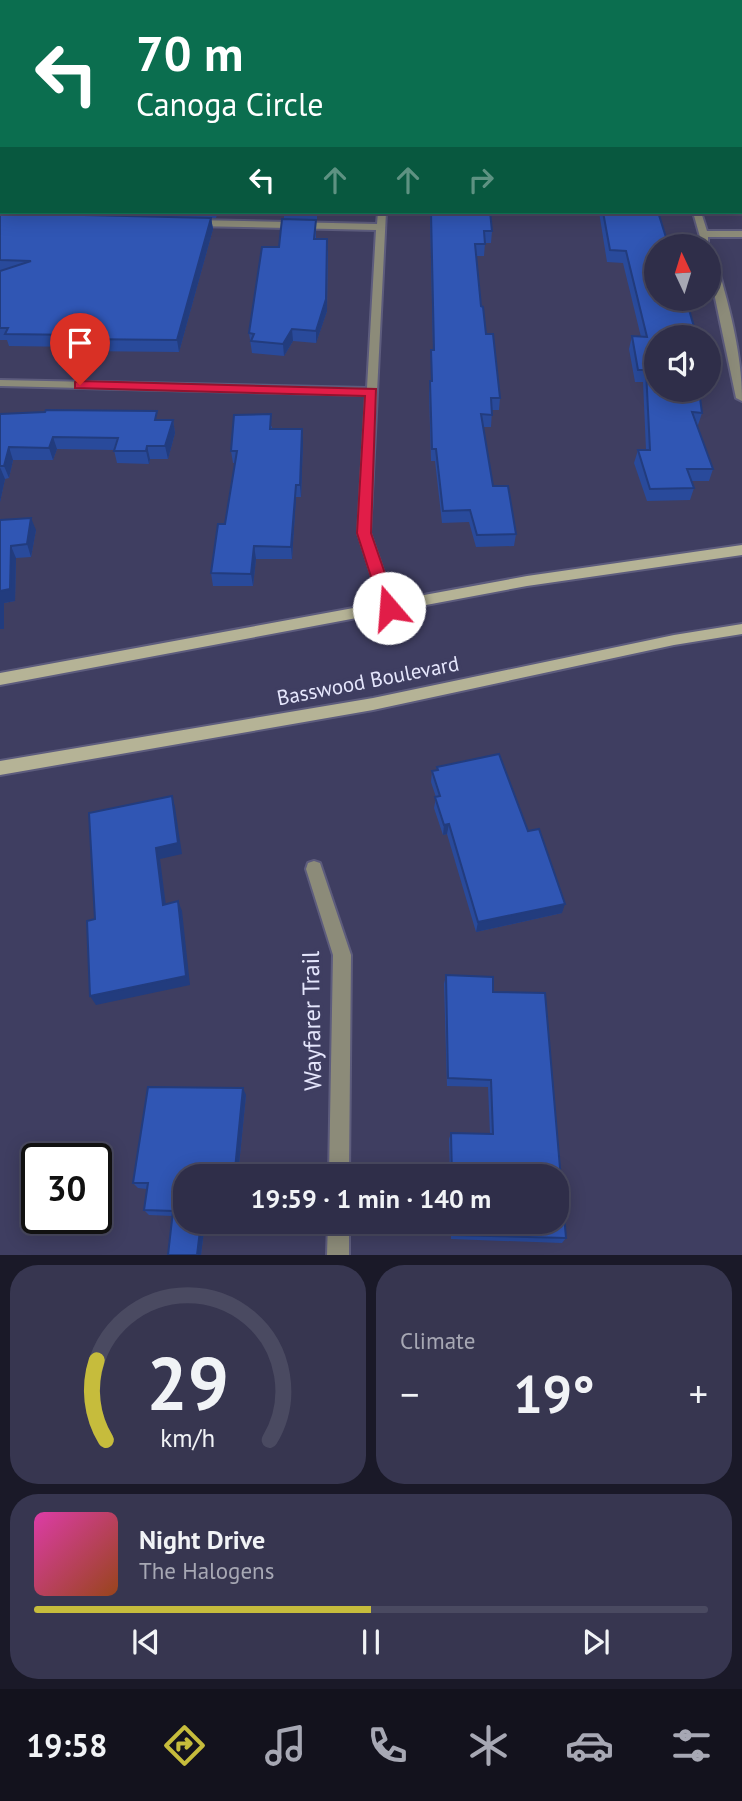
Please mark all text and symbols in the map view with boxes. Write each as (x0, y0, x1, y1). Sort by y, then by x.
text: 70 m (136, 21, 243, 85)
icon: left (21, 28, 112, 119)
text: Canoga Circle (136, 83, 324, 125)
icon: left (243, 161, 281, 199)
icon: ahead (316, 161, 354, 199)
icon: ahead (389, 161, 427, 199)
icon: right (462, 161, 500, 199)
north arrow (644, 234, 721, 312)
map controls (644, 234, 721, 402)
pin (50, 313, 110, 385)
icon: arrive (61, 324, 99, 362)
button: sound (644, 325, 721, 402)
position arrow (352, 571, 426, 645)
street label: Basswood Boulevard (274, 650, 461, 711)
street label: Wayfarer Trail (295, 951, 328, 1091)
speed limit sign: 30 (21, 1143, 112, 1234)
text: 19:59 · 1 min · 140 m (251, 1182, 491, 1215)
text: Climate (400, 1326, 475, 1355)
text: 29 (147, 1337, 229, 1431)
text: 19° (513, 1360, 595, 1427)
text: − (400, 1369, 419, 1418)
text: + (689, 1369, 708, 1418)
text: km/h (161, 1422, 215, 1454)
text: Night Drive (139, 1523, 265, 1556)
text: The Halogens (139, 1556, 274, 1585)
icon: previous (127, 1623, 165, 1661)
icon: pause (352, 1623, 390, 1661)
icon: next (577, 1623, 615, 1661)
icon: directions (160, 1721, 209, 1770)
icon: music (261, 1721, 310, 1770)
icon: phone (363, 1721, 412, 1770)
icon: climate (464, 1721, 513, 1770)
icon: car (565, 1721, 614, 1770)
icon: filters (667, 1721, 716, 1770)
text: 19:58 (26, 1724, 107, 1766)

